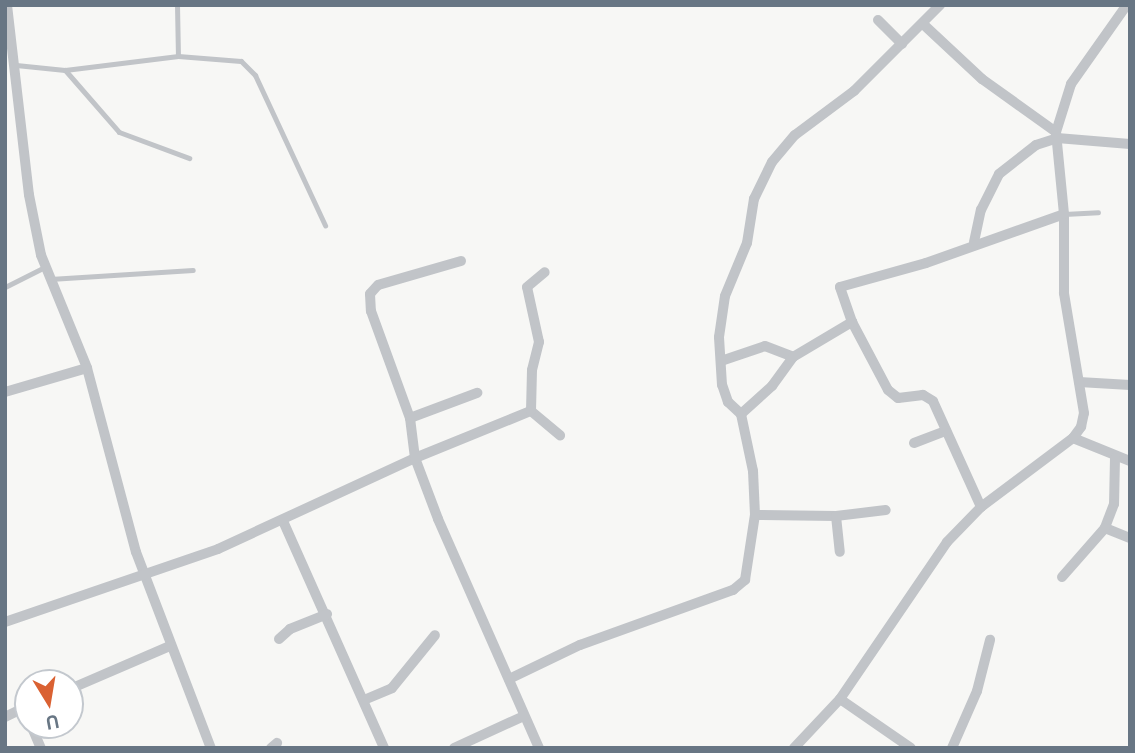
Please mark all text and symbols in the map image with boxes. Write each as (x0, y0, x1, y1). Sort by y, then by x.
north arrow (14, 669, 84, 739)
text: U (44, 711, 61, 735)

